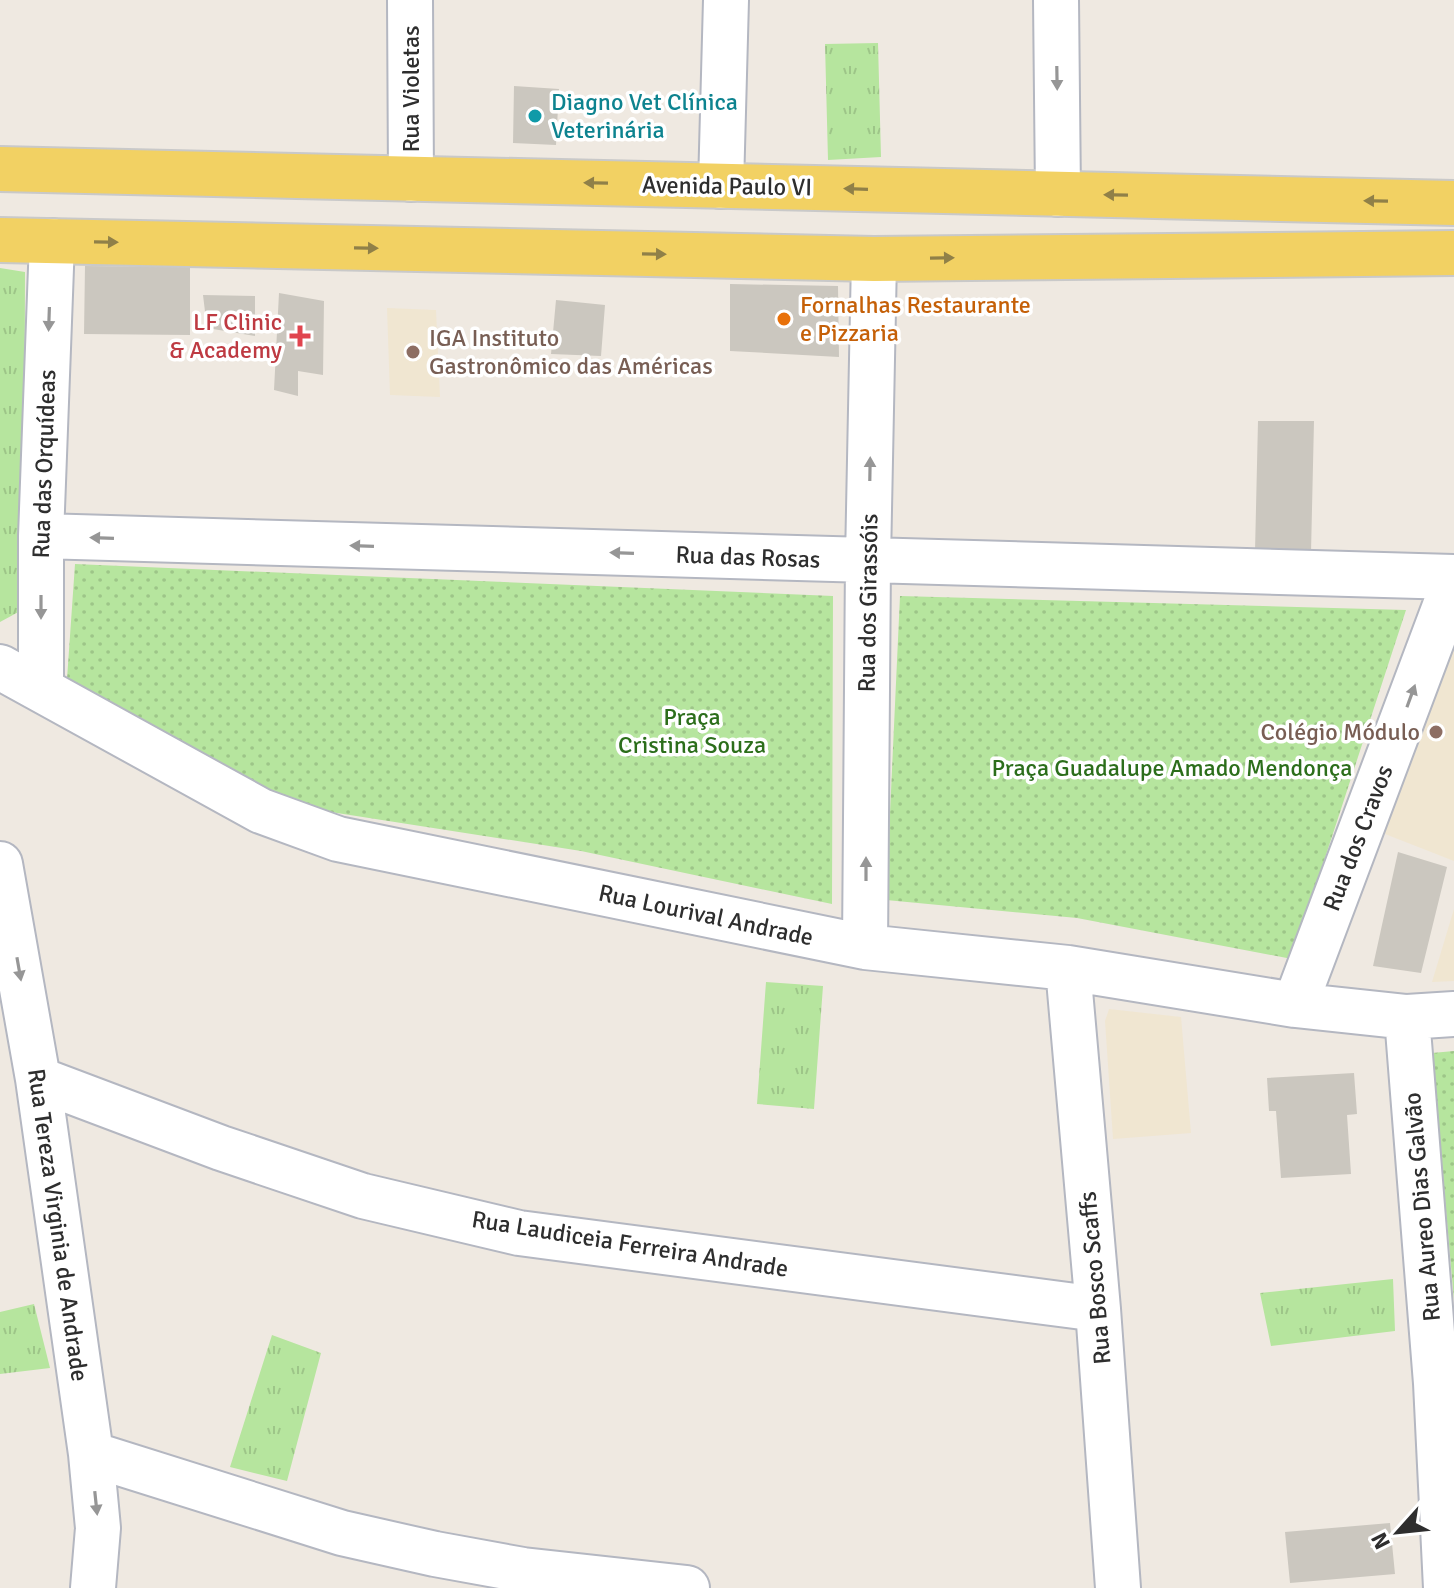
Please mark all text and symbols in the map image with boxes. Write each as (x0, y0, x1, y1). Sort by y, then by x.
street label: Rua Violetas (396, 25, 426, 153)
one-way arrow (1051, 66, 1063, 91)
place label: Diagno Vet Clínica Veterinária (551, 87, 738, 145)
marker: Diagno Vet Clínica Veterinária (526, 107, 544, 125)
street label: Avenida Paulo VI (642, 170, 812, 202)
one-way arrow (583, 177, 608, 189)
one-way arrow (843, 183, 868, 196)
one-way arrow (1103, 189, 1128, 201)
one-way arrow (1363, 195, 1388, 208)
one-way arrow (94, 236, 119, 248)
one-way arrow (354, 241, 379, 254)
one-way arrow (642, 247, 667, 260)
one-way arrow (930, 251, 955, 264)
place label: Fornalhas Restaurante e Pizzaria (800, 290, 1031, 348)
one-way arrow (42, 307, 55, 332)
place label: LF Clinic & Academy (169, 307, 282, 365)
marker: Fornalhas Restaurante e Pizzaria (775, 310, 793, 328)
place label: IGA Instituto Gastronômico das Américas (429, 323, 713, 381)
marker: LF Clinic & Academy (289, 325, 311, 347)
marker: IGA Instituto Gastronômico das Américas (404, 343, 422, 361)
street label: Rua das Orquídeas (26, 369, 62, 559)
one-way arrow (863, 456, 876, 481)
street label: Rua dos Girassóis (851, 513, 885, 693)
one-way arrow (89, 532, 114, 545)
one-way arrow (349, 539, 374, 552)
street label: Rua das Rosas (675, 539, 821, 575)
one-way arrow (609, 547, 634, 559)
one-way arrow (35, 595, 47, 620)
one-way arrow (1406, 684, 1418, 708)
park label: Praça Cristina Souza (618, 702, 766, 760)
place label: Colégio Módulo (1261, 717, 1420, 747)
marker: Colégio Módulo (1427, 723, 1445, 741)
park label: Praça Guadalupe Amado Mendonça (992, 753, 1352, 783)
street label: Rua dos Cravos (1316, 761, 1400, 915)
one-way arrow (859, 856, 872, 881)
street label: Rua Lourival Andrade (596, 878, 816, 952)
one-way arrow (13, 956, 25, 981)
street label: Rua Tereza Virginia de Andrade (21, 1067, 95, 1383)
street label: Rua Aureo Dias Galvão (1397, 1091, 1447, 1323)
street label: Rua Bosco Scaffs (1072, 1190, 1118, 1366)
street label: Rua Laudiceia Ferreira Andrade (470, 1204, 790, 1284)
one-way arrow (89, 1491, 102, 1516)
north arrow (1358, 1492, 1438, 1572)
text: N (1365, 1528, 1396, 1554)

